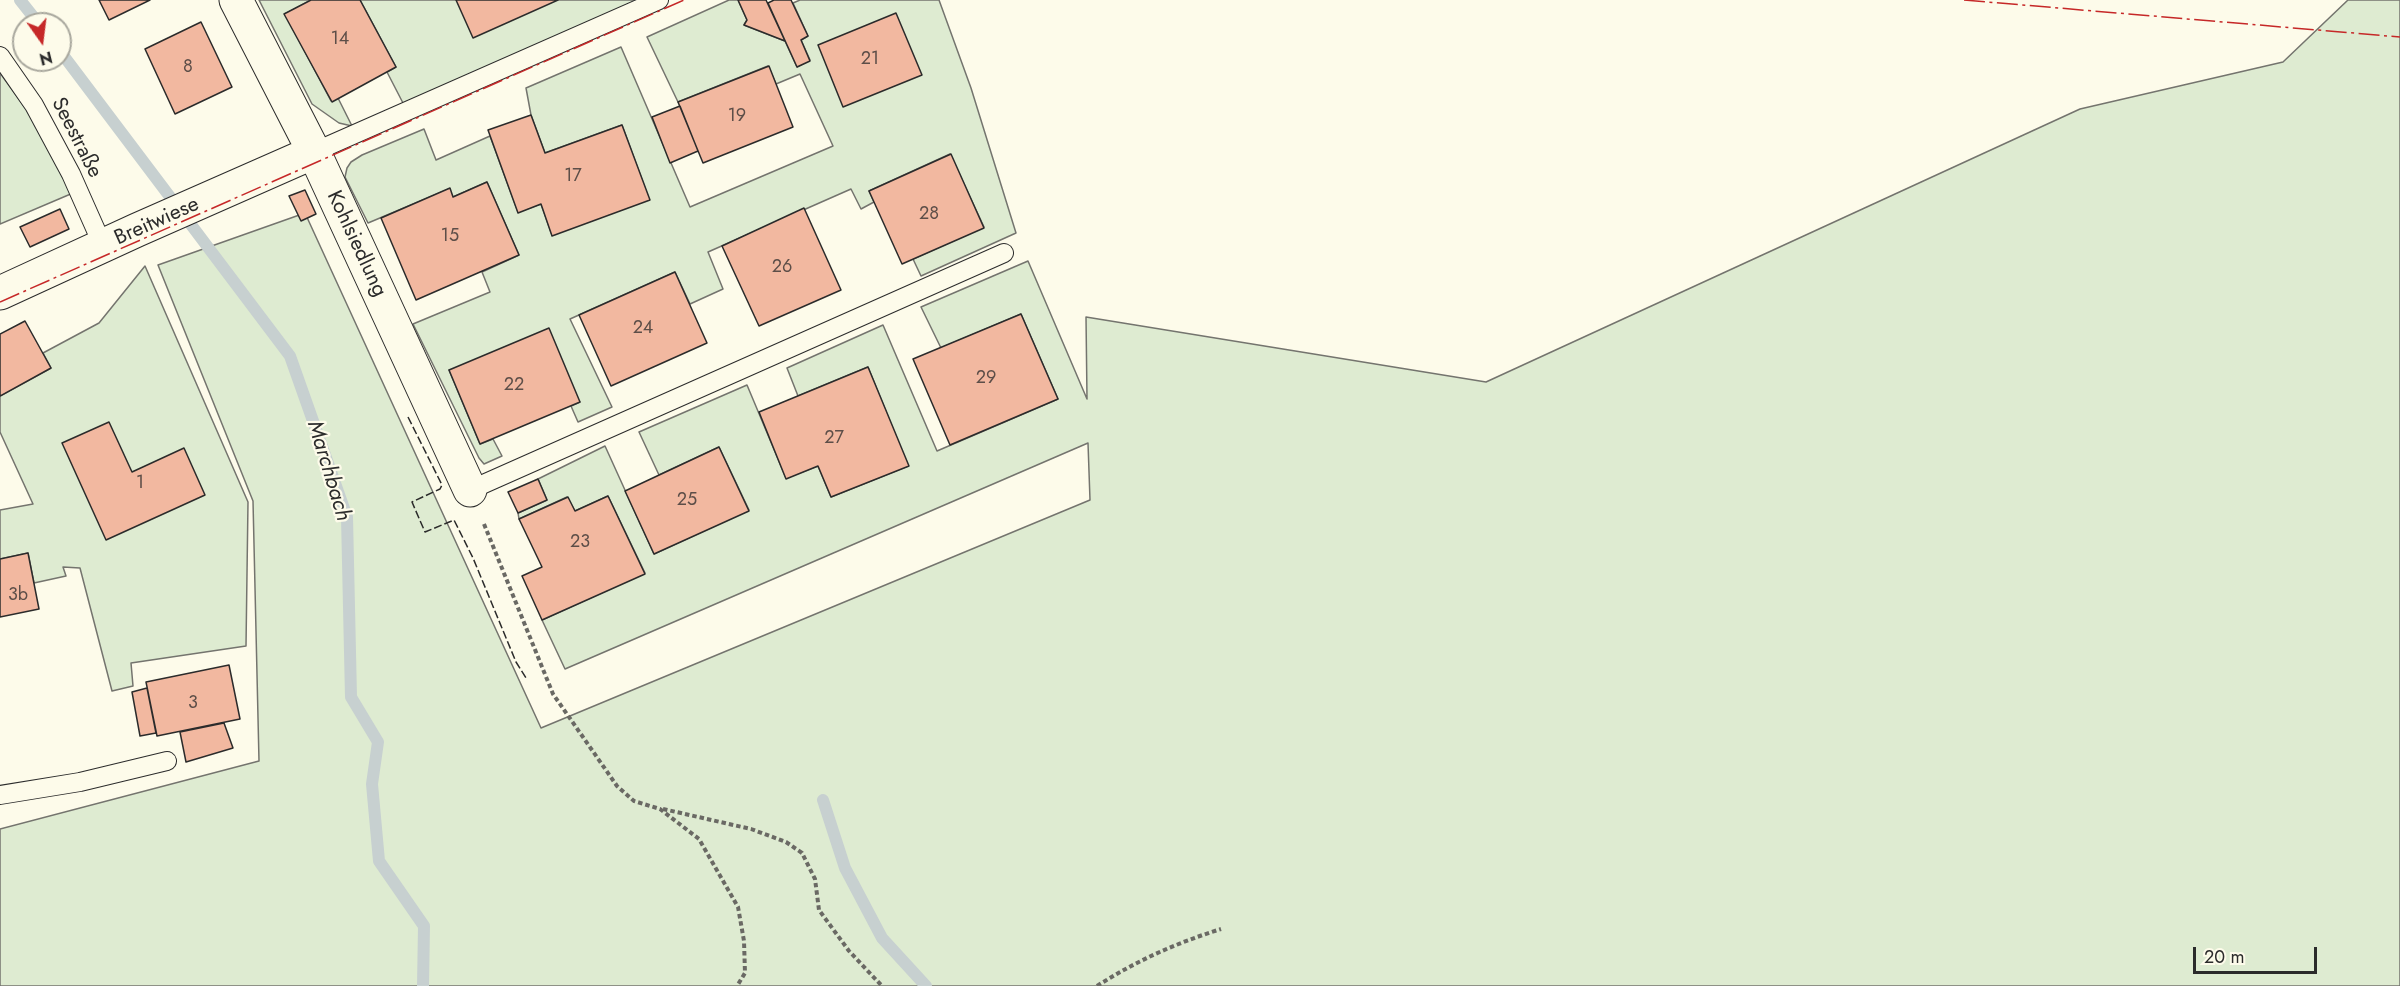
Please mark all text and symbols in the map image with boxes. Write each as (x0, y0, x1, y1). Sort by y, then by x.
north arrow (12, 12, 72, 72)
house number: 14 (331, 29, 349, 51)
text: N (37, 45, 55, 71)
house number: 21 (861, 49, 879, 71)
house number: 8 (183, 57, 193, 79)
street label: Seestraße (45, 94, 107, 182)
house number: 19 (728, 106, 746, 128)
house number: 17 (564, 166, 582, 188)
street label: Kohlsiedlung (320, 187, 392, 301)
street label: Breitwiese (111, 192, 203, 252)
house number: 28 (919, 204, 939, 226)
house number: 15 (441, 226, 459, 248)
house number: 26 (772, 257, 792, 279)
house number: 24 (633, 318, 653, 340)
house number: 29 (976, 368, 996, 390)
house number: 22 (504, 375, 524, 397)
water label: Marchbach (300, 418, 356, 524)
house number: 27 (824, 428, 844, 450)
house number: 1 (136, 473, 144, 495)
house number: 25 (677, 490, 697, 512)
house number: 23 (570, 532, 590, 554)
house number: 3b (8, 585, 28, 607)
house number: 3 (188, 693, 198, 715)
scale bar (2196, 935, 2320, 973)
text: 20 m (2204, 944, 2244, 970)

